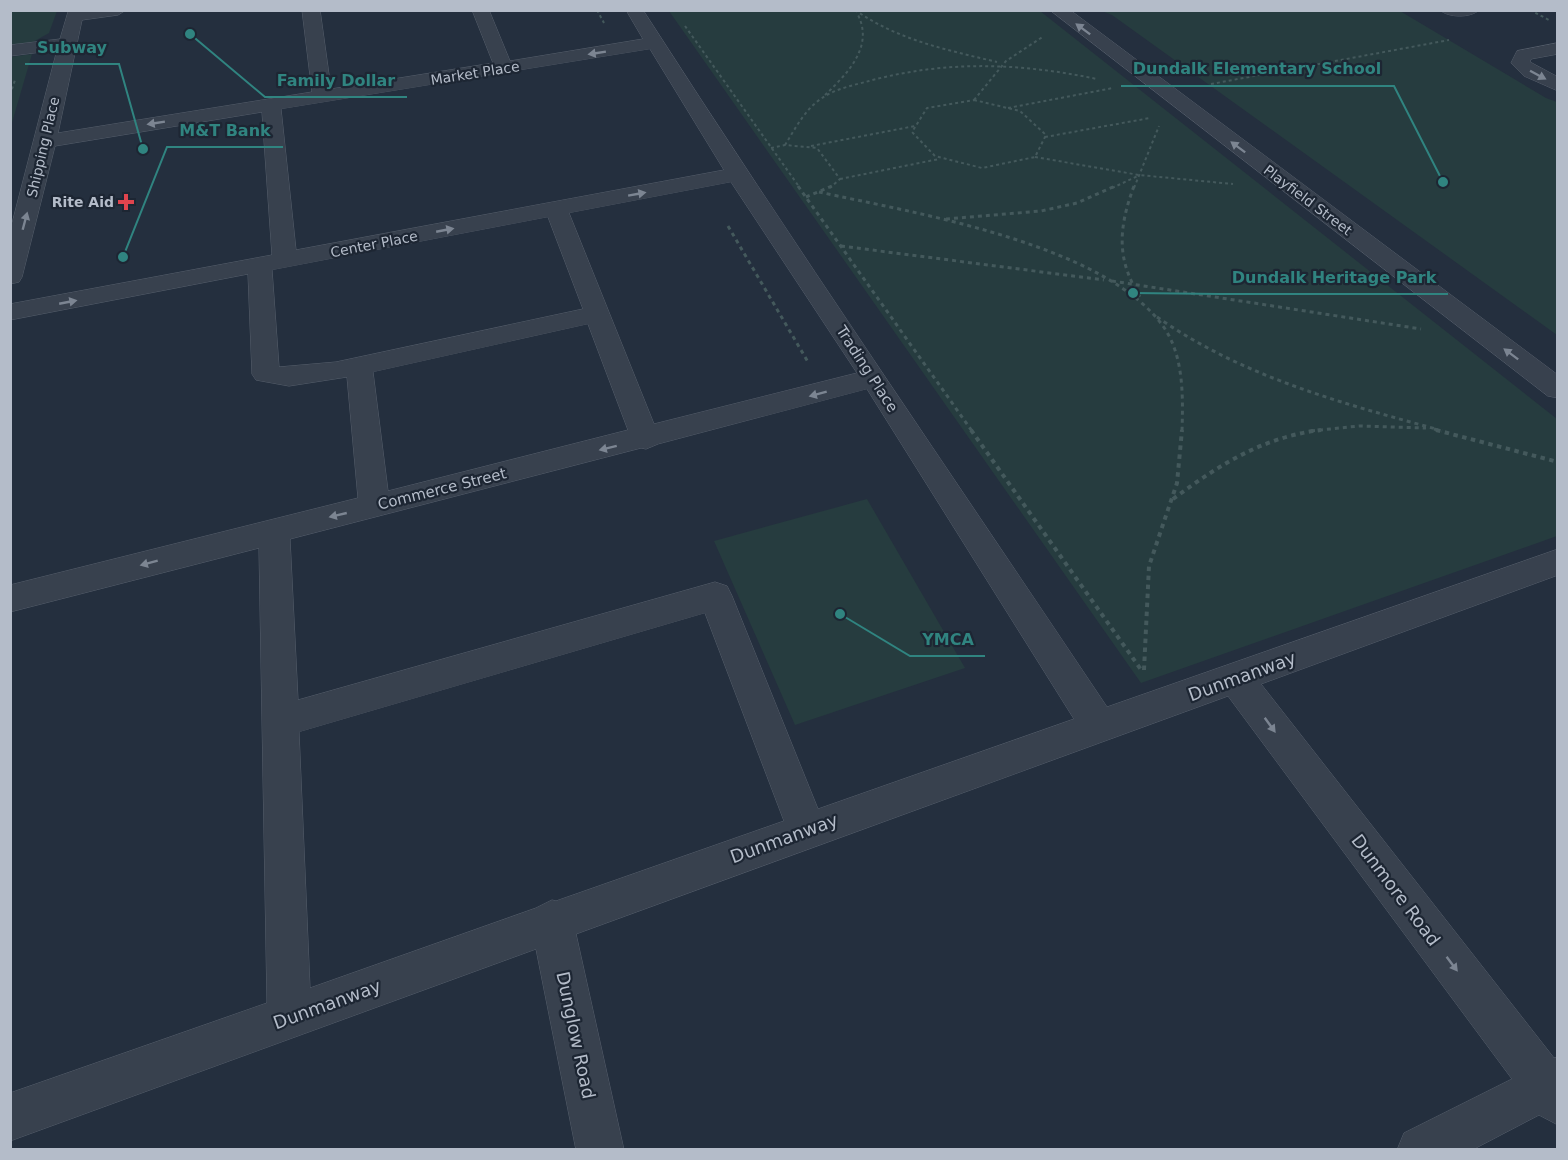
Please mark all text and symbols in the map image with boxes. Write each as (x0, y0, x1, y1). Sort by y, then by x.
one-way arrow (1075, 23, 1091, 36)
callout: Subway (25, 30, 119, 64)
text: Subway (37, 38, 108, 57)
one-way arrow (587, 48, 606, 57)
callout: Dundalk Elementary School (1121, 52, 1394, 86)
street label: Market Place (429, 58, 521, 88)
text: Dundalk Elementary School (1133, 59, 1381, 78)
callout: Family Dollar (265, 63, 407, 97)
one-way arrow (1530, 70, 1547, 80)
text: Family Dollar (277, 71, 395, 90)
street label: Shipping Place (24, 95, 62, 199)
callout: M&T Bank (167, 113, 283, 147)
one-way arrow (146, 119, 165, 128)
text: M&T Bank (179, 121, 271, 140)
one-way arrow (1231, 142, 1246, 154)
street label: Playfield Street (1261, 162, 1356, 239)
one-way arrow (627, 189, 646, 198)
place label: Rite Aid (52, 194, 114, 210)
marker: Rite Aid (119, 195, 133, 209)
one-way arrow (21, 212, 31, 230)
one-way arrow (436, 225, 455, 234)
street label: Center Place (329, 228, 419, 260)
callout: Dundalk Heritage Park (1219, 260, 1448, 294)
text: Dundalk Heritage Park (1232, 268, 1437, 287)
one-way arrow (59, 297, 78, 306)
street label: Trading Place (832, 321, 902, 416)
one-way arrow (1503, 348, 1519, 360)
one-way arrow (808, 389, 827, 399)
one-way arrow (599, 443, 618, 453)
street label: Commerce Street (376, 464, 508, 514)
one-way arrow (328, 511, 347, 521)
one-way arrow (140, 559, 158, 568)
callout: YMCA (910, 622, 985, 656)
text: YMCA (921, 630, 974, 649)
street label: Dunmanway (1185, 647, 1299, 705)
one-way arrow (1264, 717, 1276, 732)
street label: Dunmanway (727, 809, 841, 867)
street label: Dunmore Road (1347, 830, 1445, 950)
one-way arrow (1446, 955, 1458, 971)
street label: Dunglow Road (552, 969, 600, 1101)
street label: Dunmanway (270, 975, 384, 1033)

